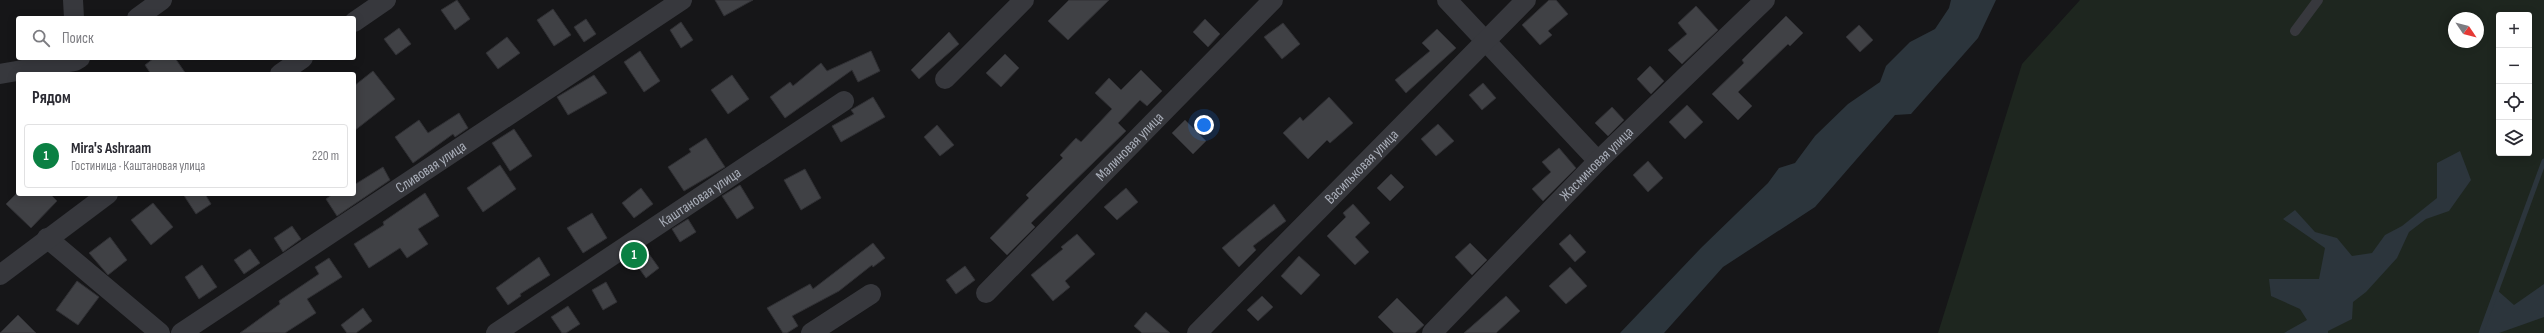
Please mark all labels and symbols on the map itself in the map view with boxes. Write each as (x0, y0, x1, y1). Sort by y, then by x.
north arrow (2448, 12, 2484, 48)
street label: Малиновая улица (1091, 108, 1168, 185)
your location (1194, 115, 1214, 135)
street label: Жасминовая улица (1555, 122, 1638, 205)
street label: Васильковая улица (1320, 125, 1403, 208)
street label: Сливовая улица (392, 136, 470, 197)
street label: Каштановая улица (655, 163, 745, 231)
pin: 1 (621, 240, 647, 270)

